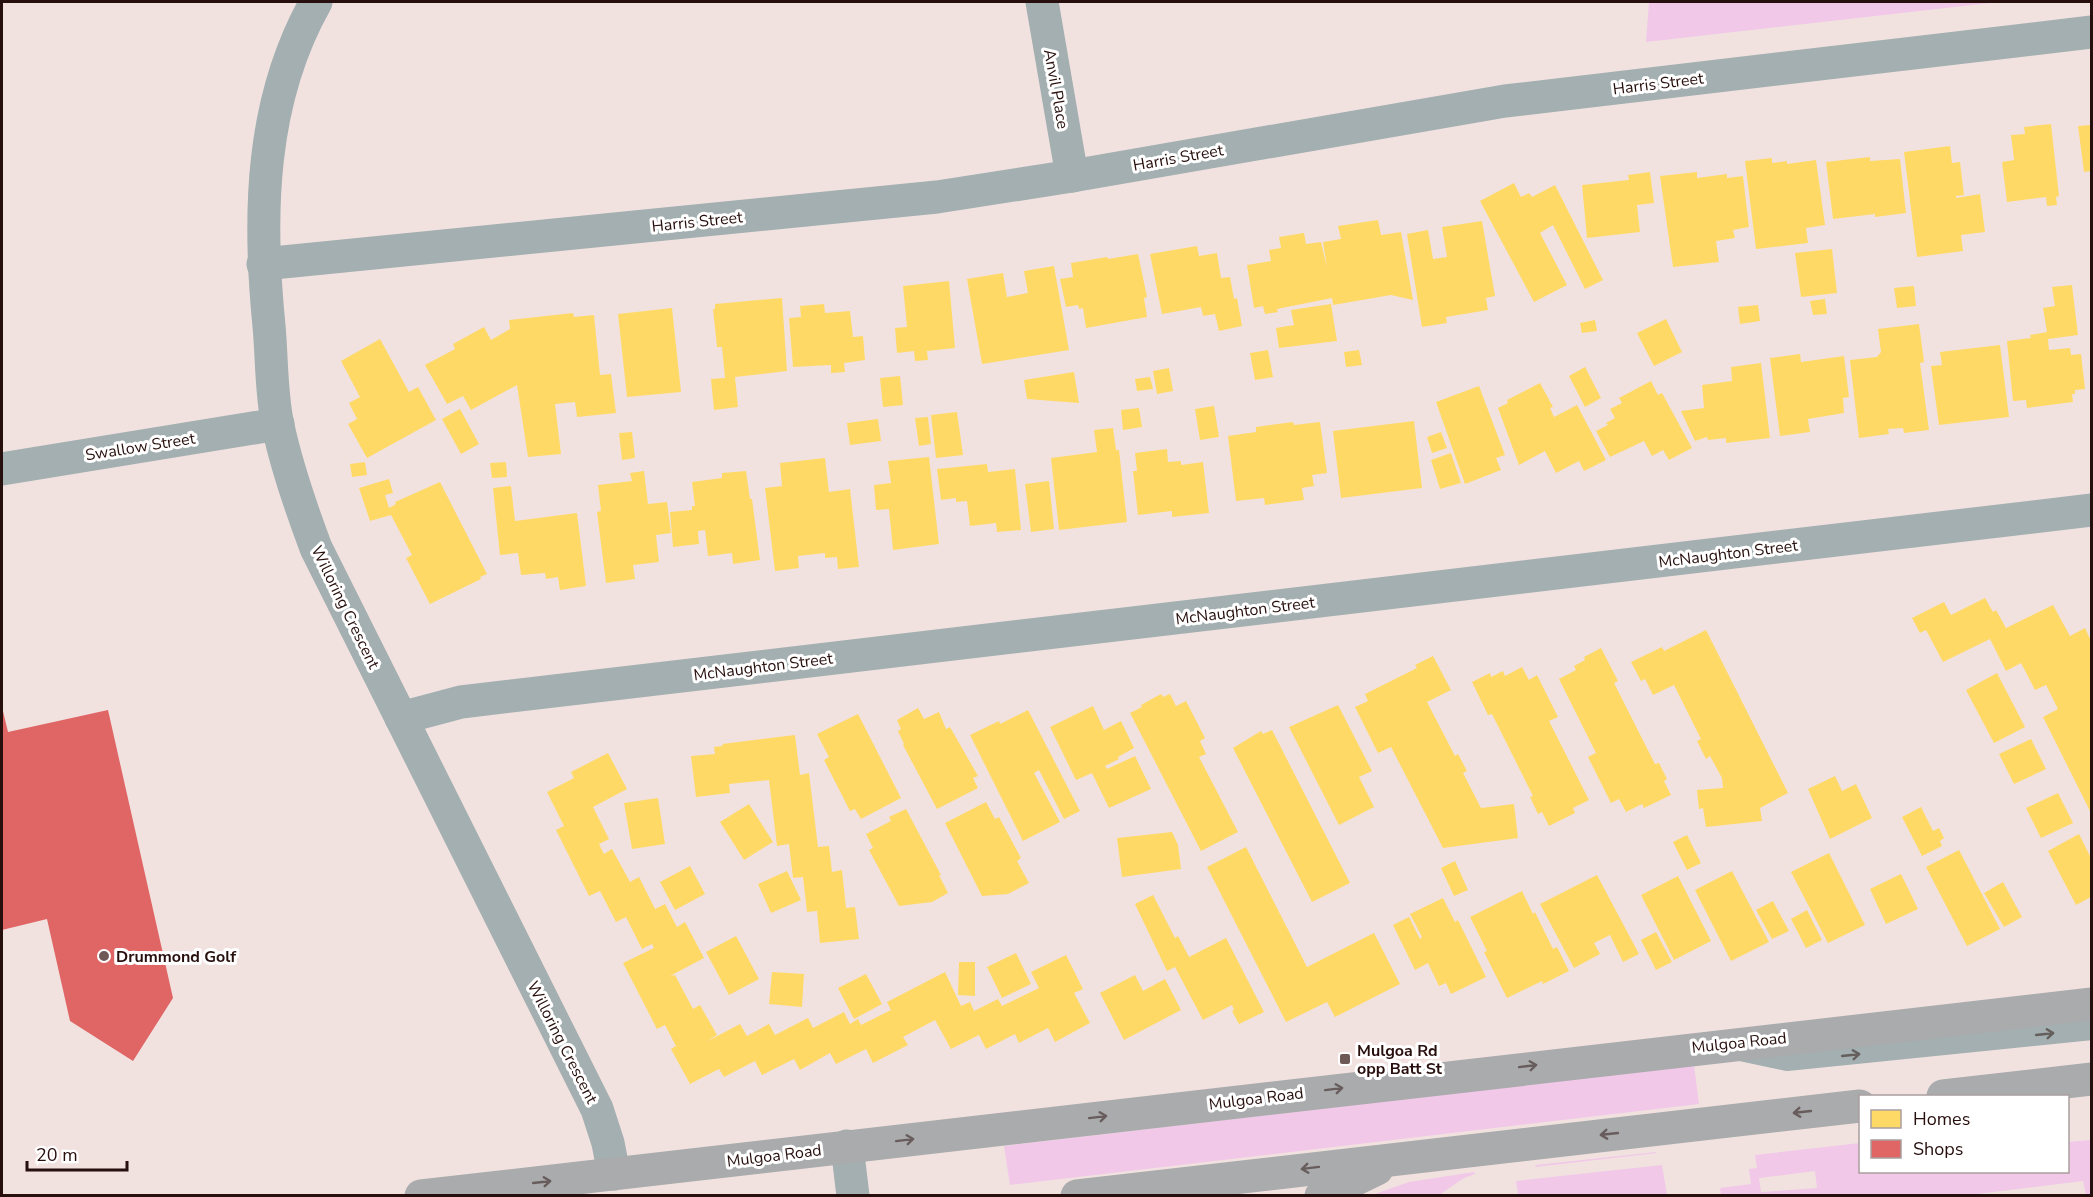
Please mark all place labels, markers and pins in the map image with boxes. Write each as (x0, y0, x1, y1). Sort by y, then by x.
place label: Drummond Golf (116, 946, 237, 968)
marker: Drummond Golf (97, 949, 111, 963)
place label: Mulgoa Rd opp Batt St (1357, 1040, 1443, 1080)
marker: Mulgoa Rd opp Batt St (1338, 1052, 1352, 1066)

